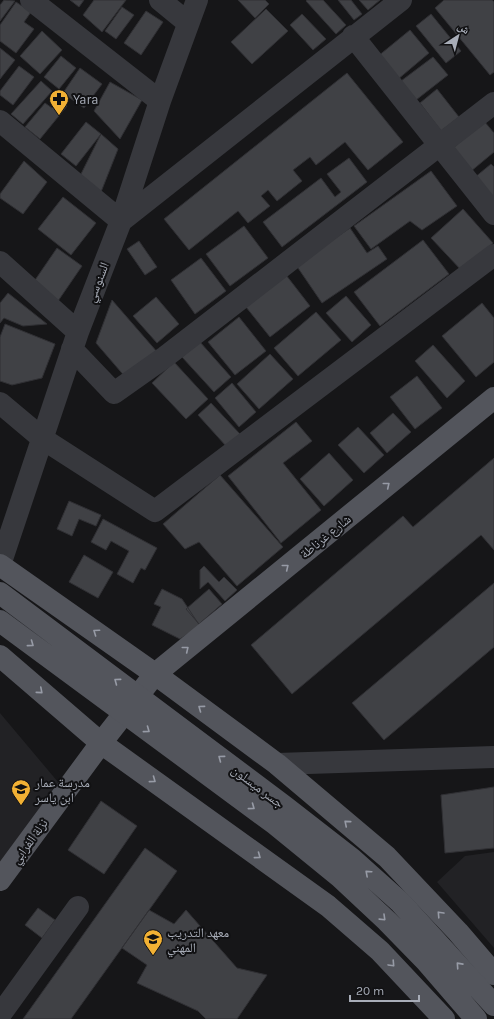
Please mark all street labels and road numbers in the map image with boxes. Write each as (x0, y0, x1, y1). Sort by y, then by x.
street label: السنوسي (83, 260, 115, 306)
street label: شارع غرناطة (297, 511, 355, 563)
street label: جسر ميسلون (228, 762, 287, 812)
street label: نزلة الفرابي (8, 816, 54, 869)

